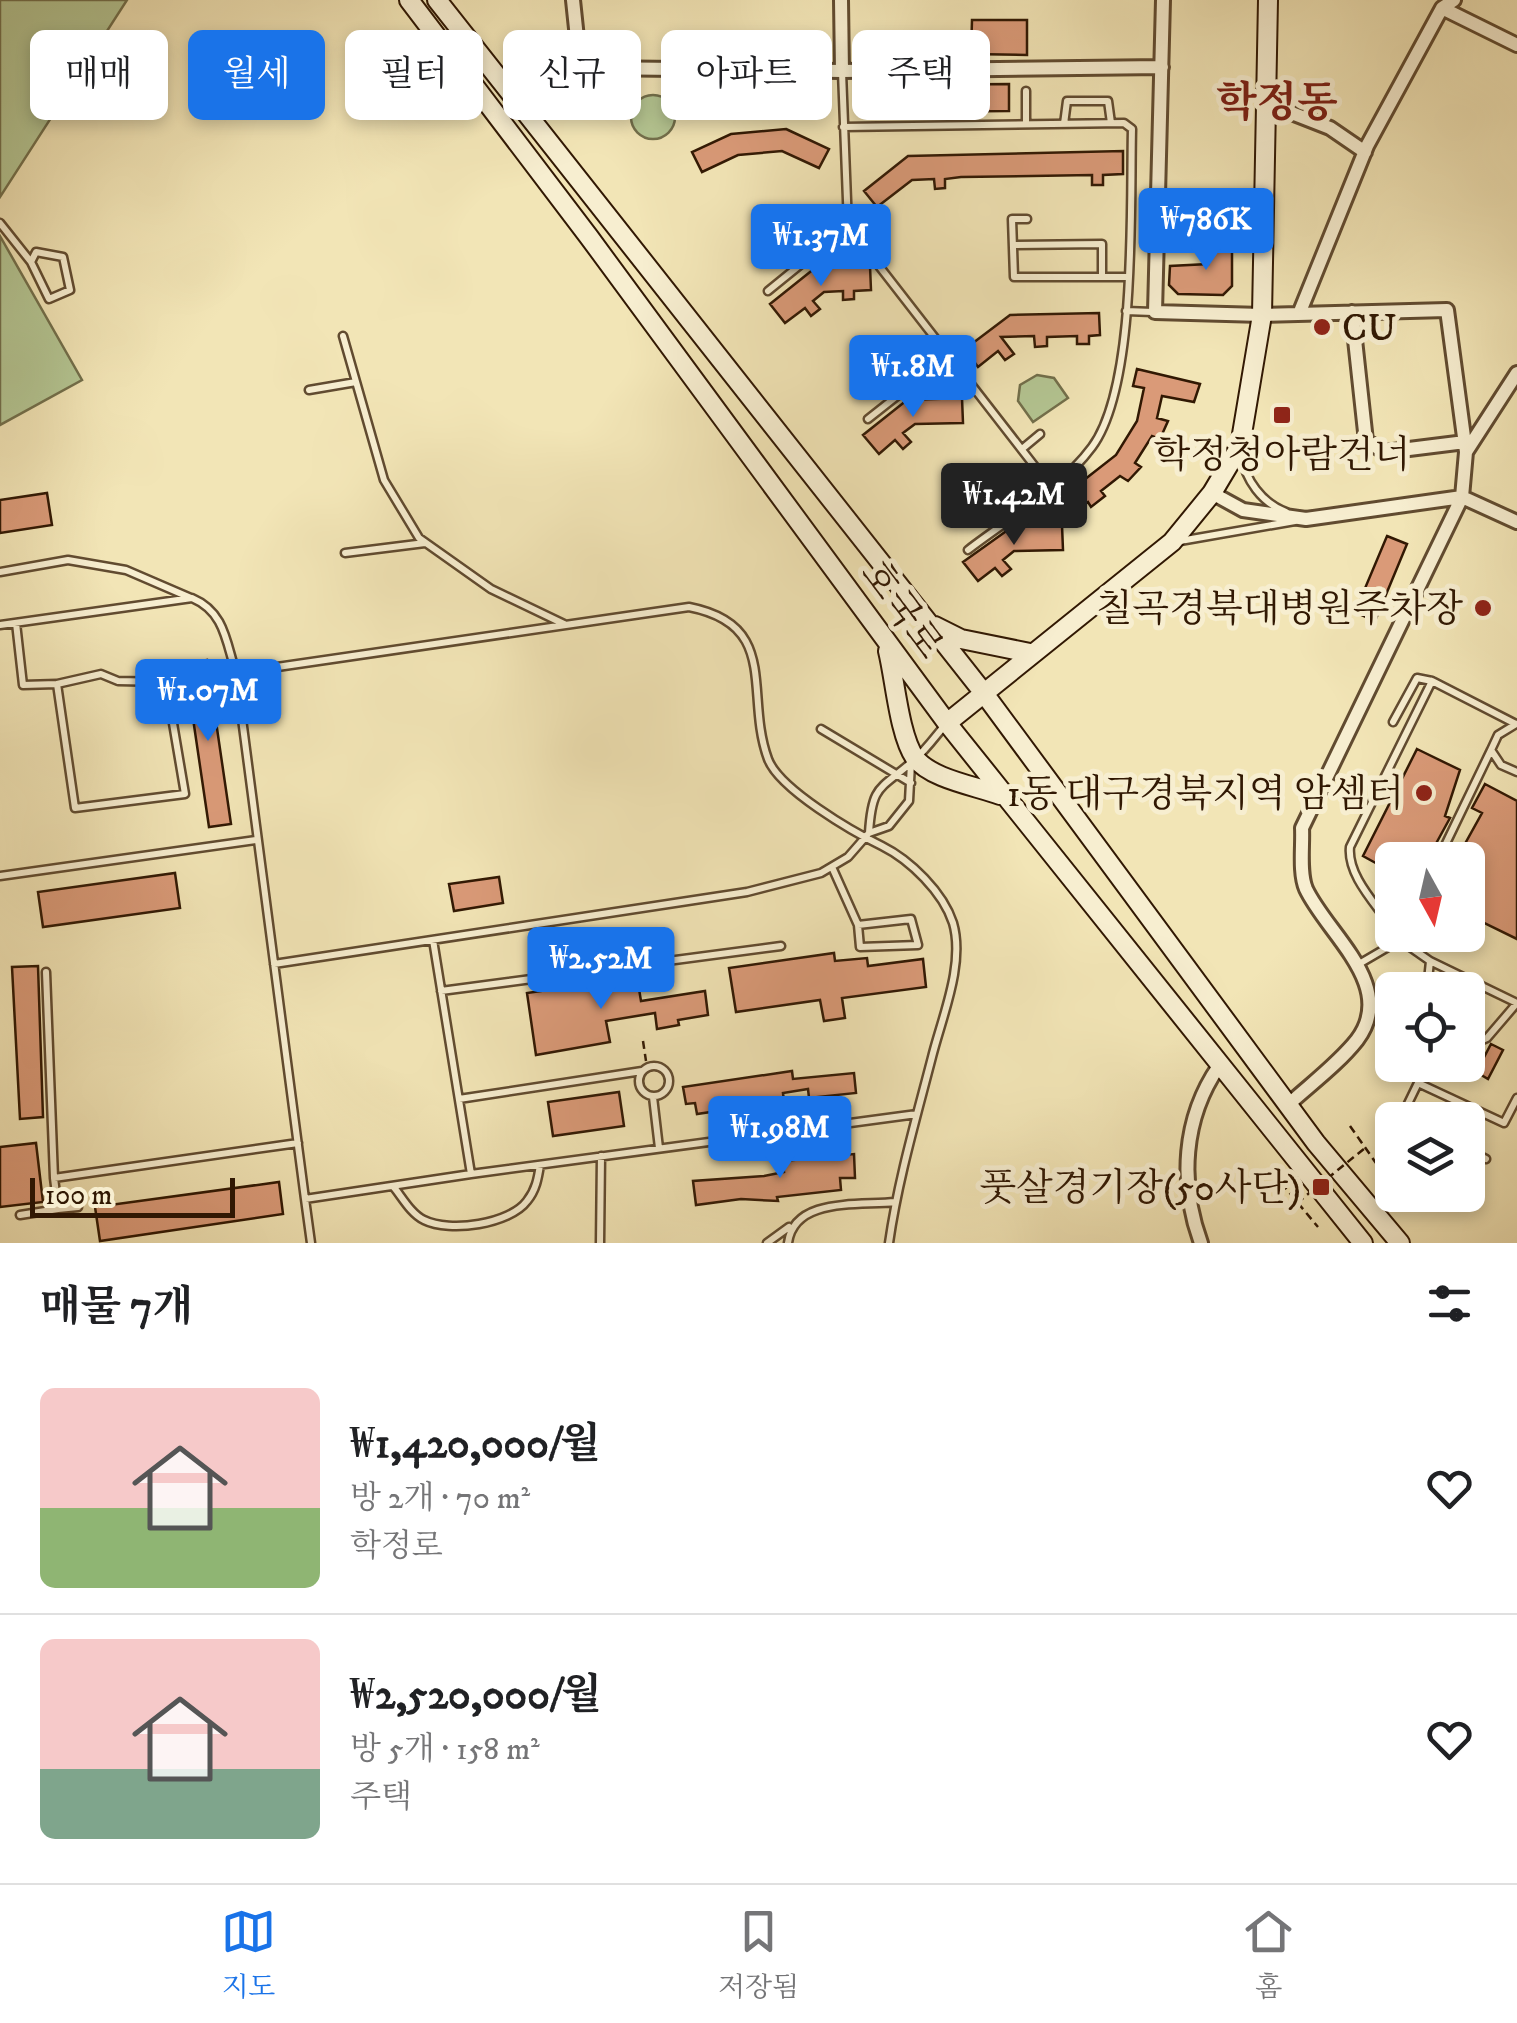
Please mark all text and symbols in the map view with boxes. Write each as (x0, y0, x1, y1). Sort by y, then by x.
chip: 매매 (30, 30, 168, 120)
chip: 월세 (188, 30, 325, 120)
chip: 필터 (345, 30, 483, 120)
chip: 신규 (503, 30, 641, 120)
chip: 아파트 (661, 30, 832, 120)
chip: 주택 (852, 30, 990, 120)
district label: 학정동 (1216, 78, 1338, 130)
pin: ₩786K (1136, 188, 1276, 273)
text: ₩786K (1161, 200, 1251, 240)
pin: ₩1.37M (740, 204, 902, 289)
text: ₩1.37M (773, 216, 869, 256)
place label: CU (1342, 305, 1397, 353)
marker: CU (1311, 316, 1333, 338)
pin: ₩1.8M (843, 335, 983, 420)
text: ₩1.8M (871, 347, 955, 387)
marker: 학정청아람건너 (1271, 404, 1293, 426)
place label: 학정청아람건너 (1154, 432, 1410, 480)
pin: ₩1.42M (933, 463, 1095, 548)
text: ₩1.42M (963, 475, 1065, 515)
street label: 호국로 (850, 552, 953, 669)
place label: 칠곡경북대병원주차장 (1096, 586, 1463, 634)
marker: 칠곡경북대병원주차장 (1472, 597, 1494, 619)
pin: ₩1.07M (127, 659, 289, 744)
text: ₩1.07M (157, 671, 259, 711)
place label: 1동 대구경북지역 암셈터 (1007, 771, 1404, 819)
marker: 1동 대구경북지역 암셈터 (1413, 782, 1435, 804)
north arrow (1375, 842, 1485, 952)
map controls (1375, 842, 1485, 1212)
pin: ₩2.52M (520, 927, 682, 1012)
text: ₩2.52M (549, 939, 653, 979)
button: locate (1375, 972, 1485, 1082)
pin: ₩1.98M (699, 1096, 861, 1181)
button: layers (1375, 1102, 1485, 1212)
text: ₩1.98M (730, 1108, 830, 1148)
place label: 풋살경기장(50사단) (979, 1165, 1301, 1213)
scale bar (30, 1173, 235, 1218)
marker: 풋살경기장(50사단) (1310, 1176, 1332, 1198)
text: 100 m (45, 1178, 112, 1213)
icon: filters (1422, 1276, 1477, 1331)
text: 매물 7개 (40, 1282, 193, 1334)
text: ₩1,420,000/월 (350, 1419, 601, 1471)
icon: home (120, 1428, 240, 1548)
icon: heart (1422, 1461, 1477, 1516)
text: 방 2개 · 70 m² (350, 1479, 530, 1519)
text: 학정로 (350, 1527, 443, 1567)
text: ₩2,520,000/월 (350, 1670, 602, 1722)
icon: home (120, 1679, 240, 1799)
icon: heart (1422, 1712, 1477, 1767)
text: 방 5개 · 158 m² (350, 1730, 540, 1770)
text: 주택 (350, 1778, 412, 1818)
tab: 지도 (221, 1904, 276, 2005)
tab: 저장됨 (718, 1904, 799, 2005)
tab: 홈 (1241, 1904, 1296, 2005)

